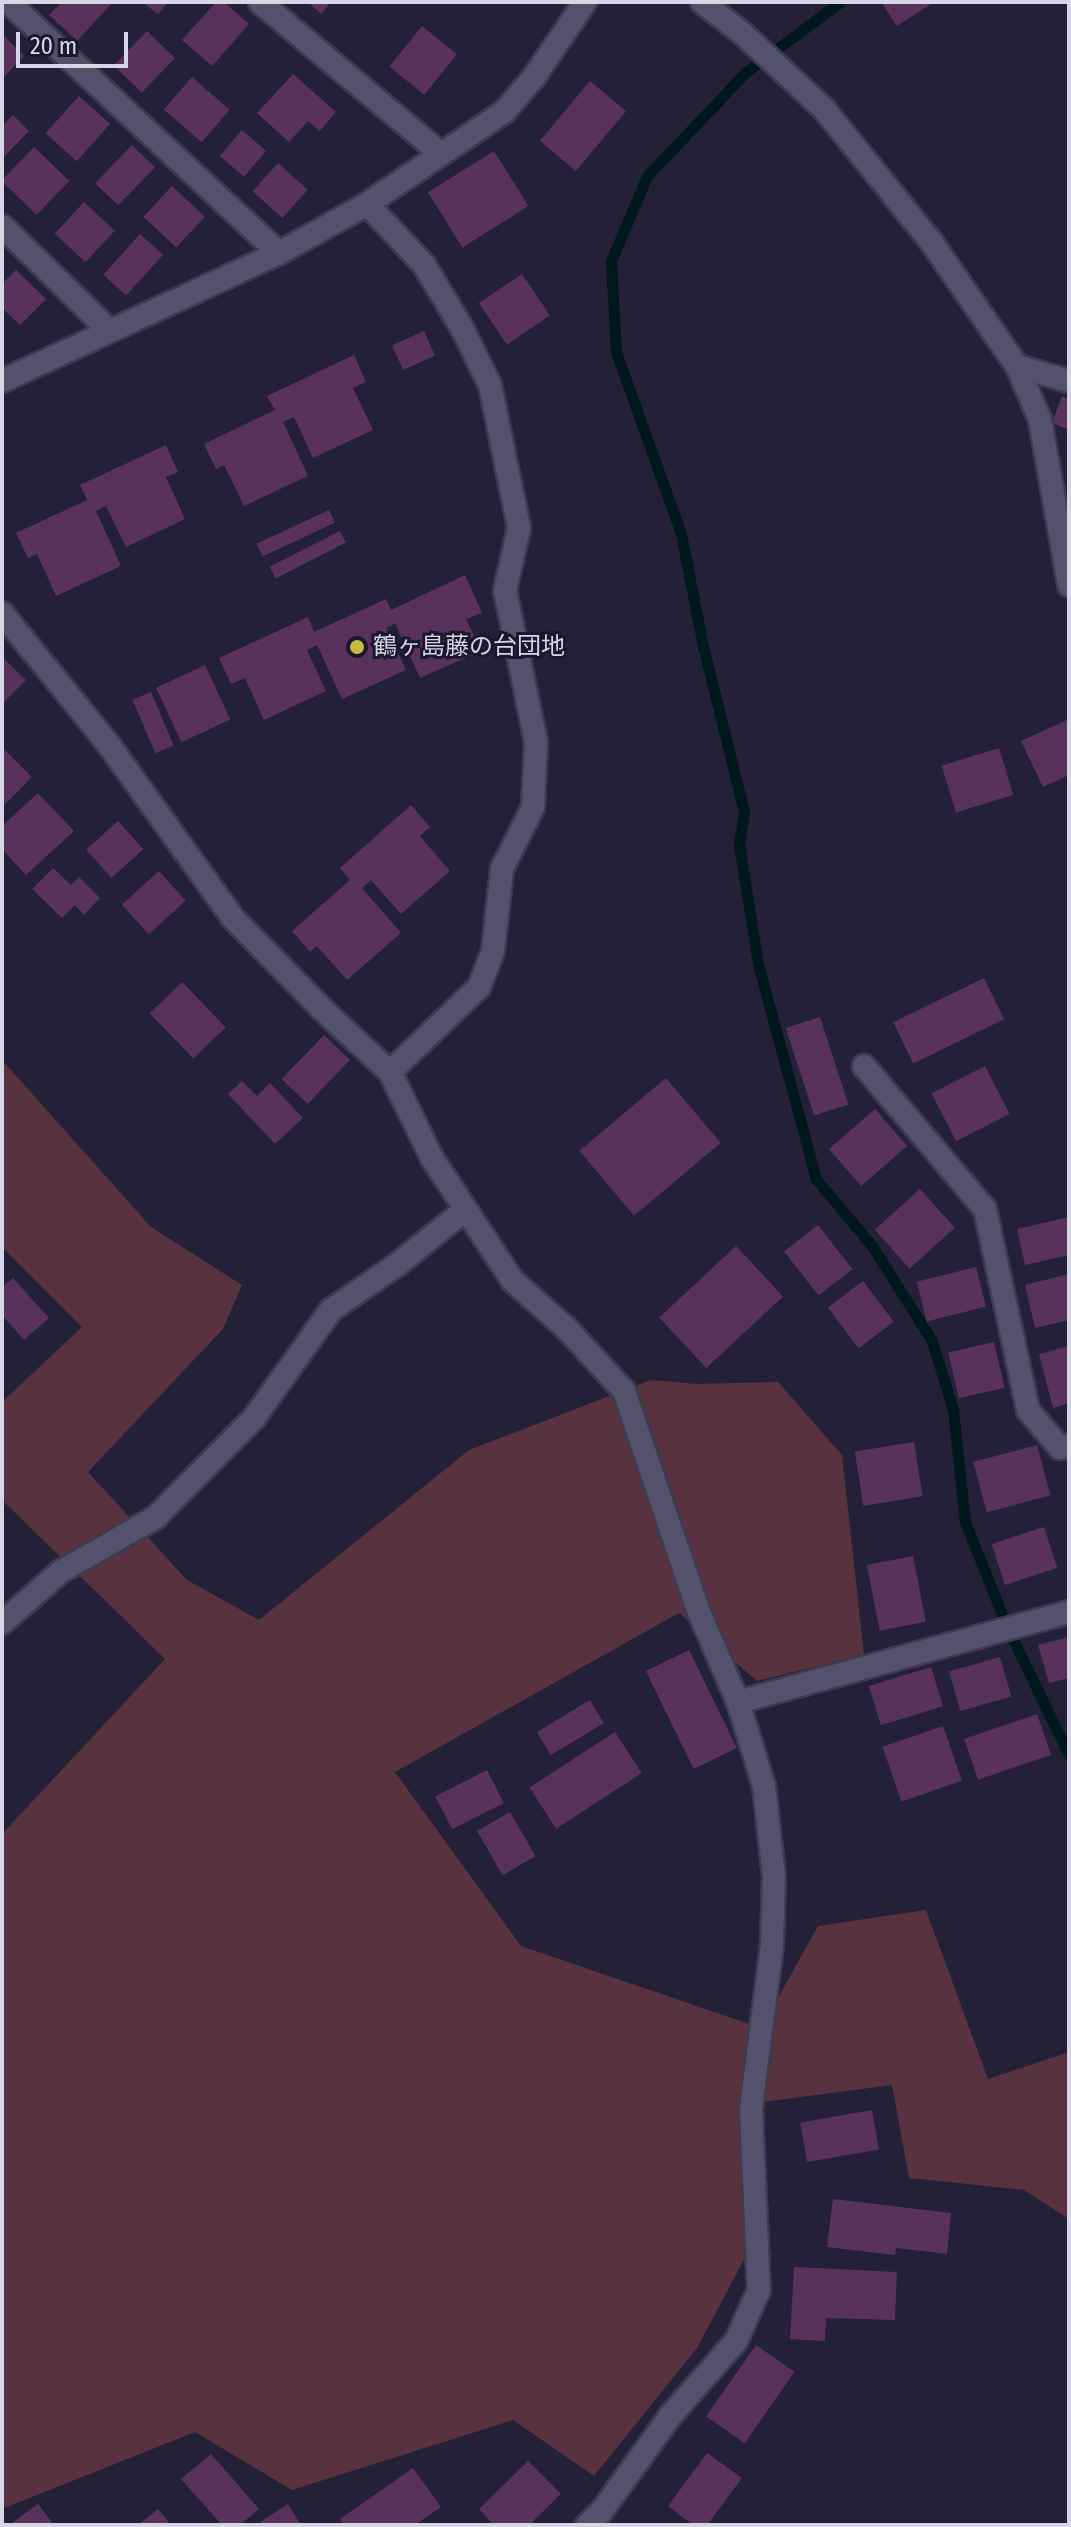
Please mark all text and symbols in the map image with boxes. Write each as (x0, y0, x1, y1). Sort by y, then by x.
scale bar (20, 16, 132, 66)
text: 20 m (30, 32, 77, 60)
place label: 鶴ヶ島藤の台団地 (373, 633, 565, 661)
marker: 鶴ヶ島藤の台団地 (348, 638, 366, 656)

